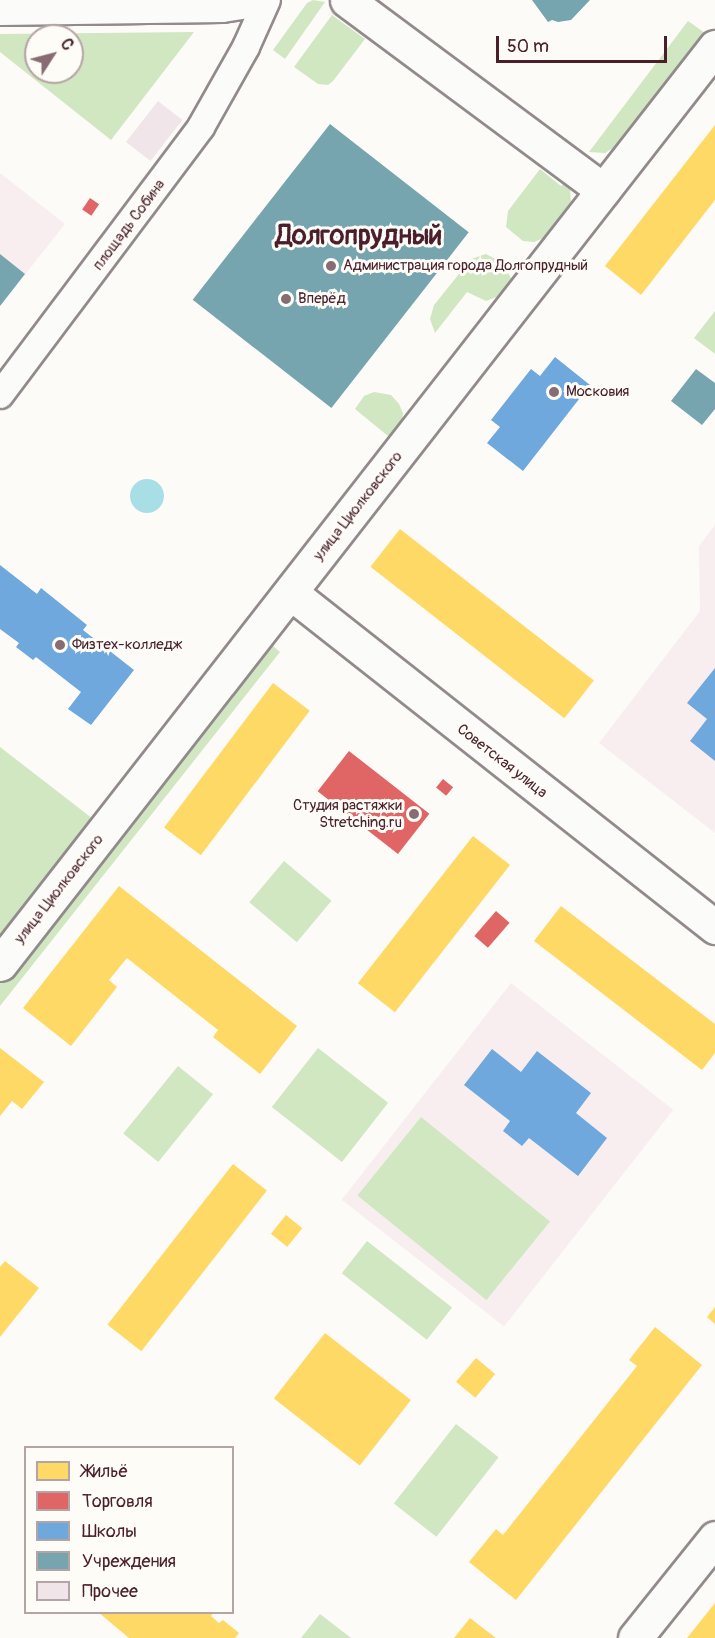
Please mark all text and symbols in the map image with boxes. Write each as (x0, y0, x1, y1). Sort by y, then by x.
north arrow (24, 24, 84, 84)
scale bar (499, 24, 670, 62)
text: С (56, 35, 78, 54)
text: 50 m (507, 35, 549, 58)
street label: площадь Собина (89, 176, 169, 274)
district label: Долгопрудный (276, 220, 442, 252)
place label: Администрация города Долгопрудный (343, 257, 588, 275)
marker: Администрация города Долгопрудный (324, 259, 338, 273)
place label: Вперёд (298, 290, 346, 308)
marker: Вперёд (279, 292, 293, 306)
place label: Московия (566, 383, 629, 401)
marker: Московия (547, 385, 561, 399)
street label: улица Циолковского (310, 448, 406, 564)
place label: Физтех-колледж (72, 636, 182, 654)
marker: Физтех-колледж (53, 638, 67, 652)
street label: Советская улица (453, 720, 551, 802)
place label: Студия растяжки Stretching.ru (293, 796, 402, 831)
marker: Студия растяжки Stretching.ru (407, 807, 421, 821)
street label: улица Циолковского (11, 831, 107, 947)
legend (24, 1446, 234, 1614)
text: Жильё (82, 1460, 128, 1483)
text: Торговля (82, 1490, 153, 1513)
text: Школы (82, 1520, 137, 1543)
text: Учреждения (82, 1550, 176, 1573)
text: Прочее (82, 1580, 138, 1603)

